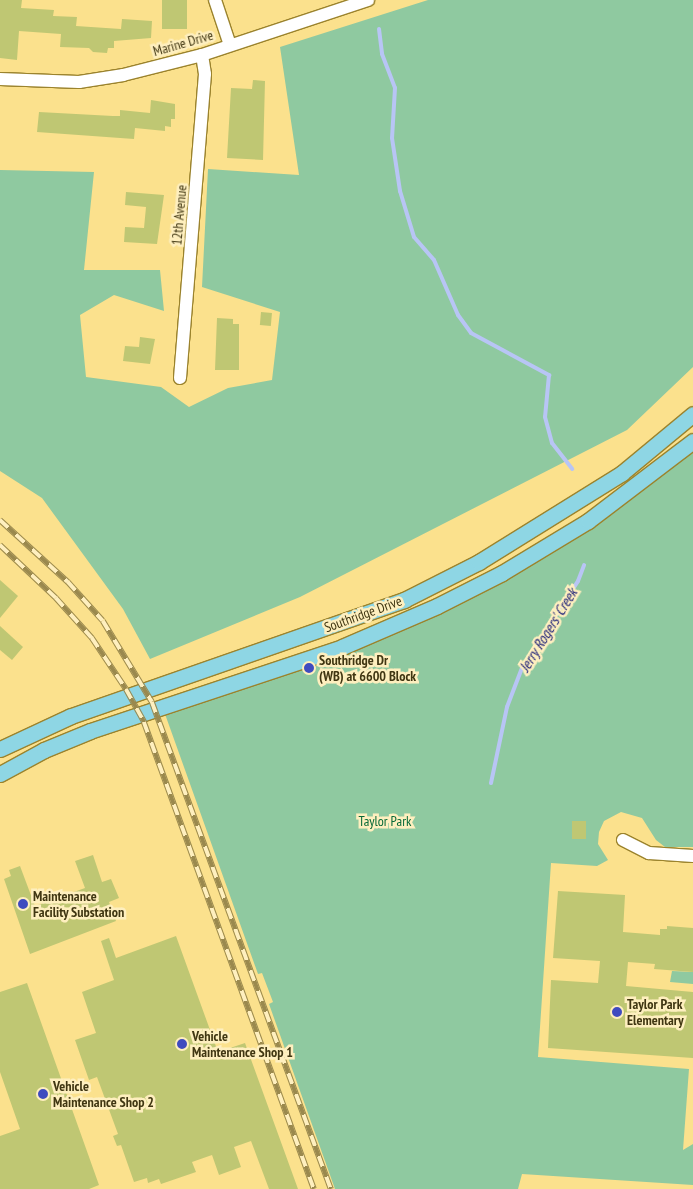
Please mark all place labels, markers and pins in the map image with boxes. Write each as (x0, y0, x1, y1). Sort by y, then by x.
place label: Southridge Dr (WB) at 6600 Block (319, 652, 416, 684)
marker: Southridge Dr (WB) at 6600 Block (303, 662, 315, 674)
place label: Maintenance Facility Substation (33, 888, 125, 920)
marker: Maintenance Facility Substation (17, 898, 29, 910)
place label: Taylor Park Elementary (627, 996, 684, 1028)
marker: Taylor Park Elementary (611, 1006, 623, 1018)
place label: Vehicle Maintenance Shop 1 (192, 1028, 293, 1060)
marker: Vehicle Maintenance Shop 1 (176, 1038, 188, 1050)
place label: Vehicle Maintenance Shop 2 (53, 1078, 154, 1110)
marker: Vehicle Maintenance Shop 2 (37, 1088, 49, 1100)

